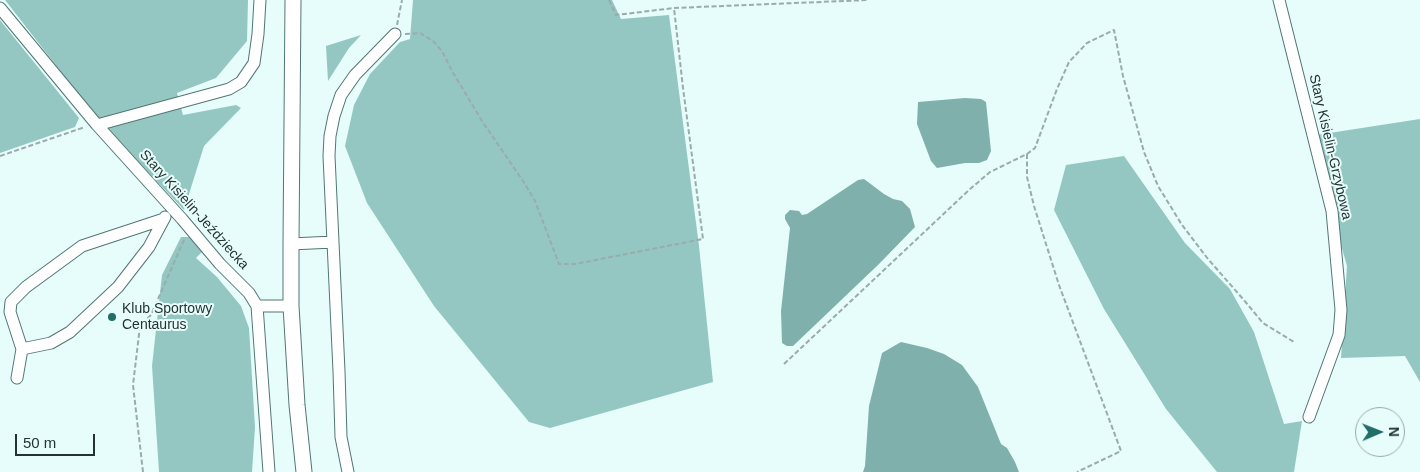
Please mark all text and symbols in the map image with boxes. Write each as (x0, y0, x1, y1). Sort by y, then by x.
street label: Stary Kisielin-Grzybowa (1305, 73, 1355, 221)
street label: Stary Kisielin-Jeździecka (136, 147, 252, 273)
place label: Klub Sportowy Centaurus (122, 301, 212, 334)
marker: Klub Sportowy Centaurus (106, 311, 118, 323)
north arrow (1355, 407, 1405, 457)
scale bar (18, 424, 98, 456)
text: N (1386, 427, 1402, 437)
text: 50 m (23, 434, 56, 451)

